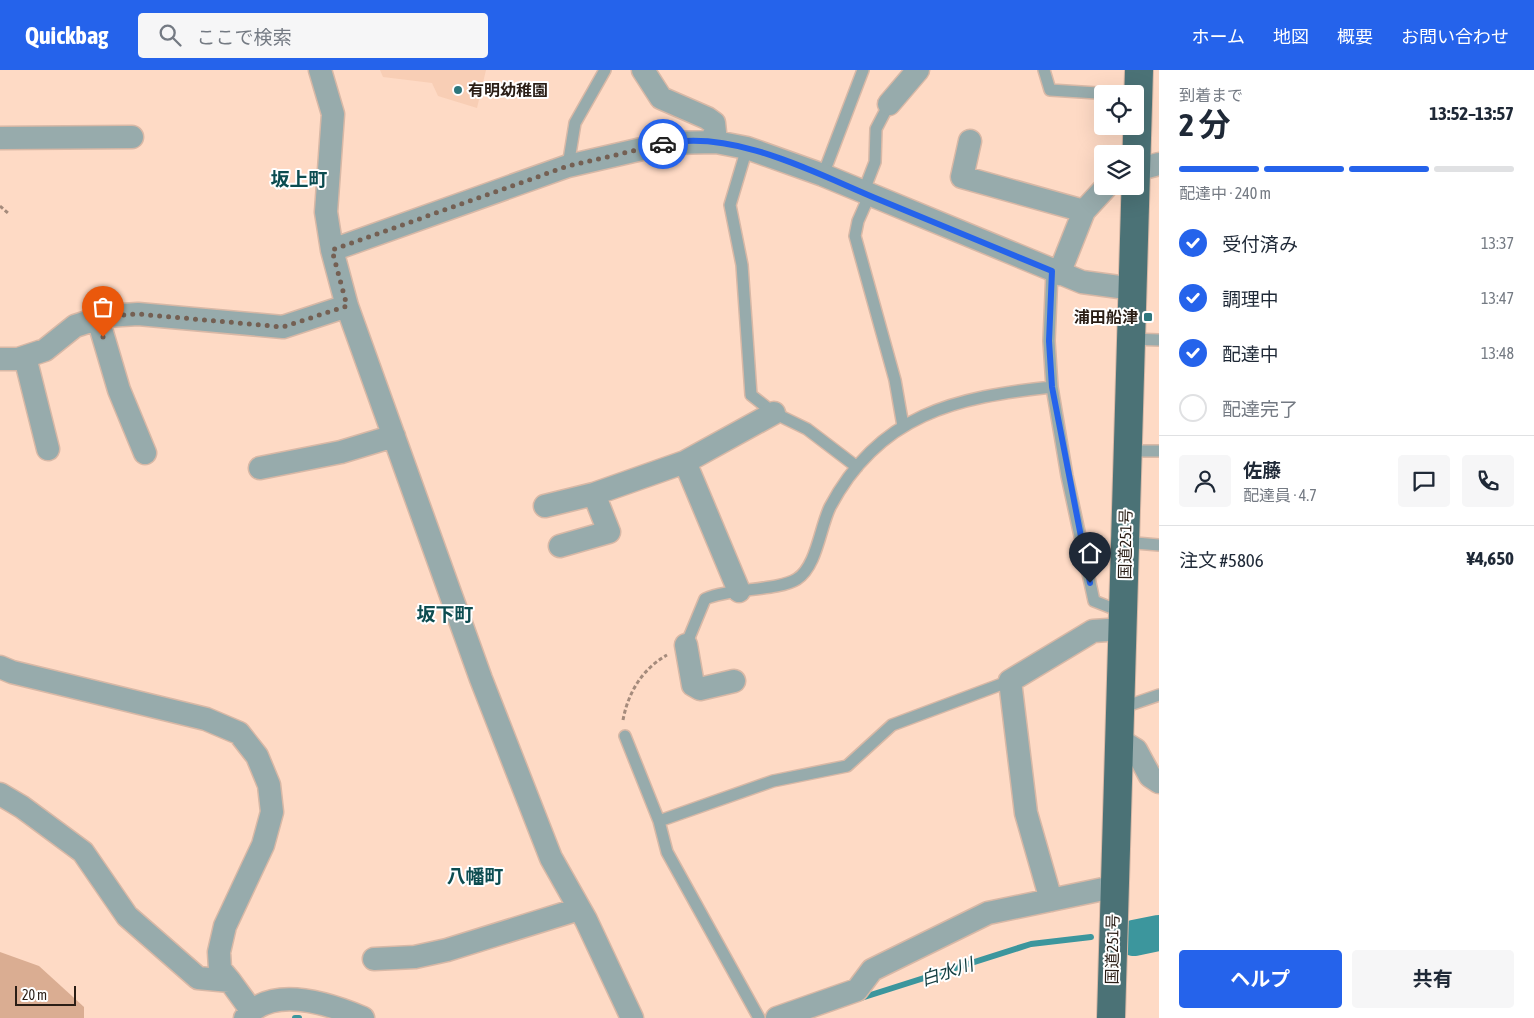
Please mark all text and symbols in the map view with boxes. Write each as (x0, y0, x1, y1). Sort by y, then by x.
search box (138, 13, 488, 58)
icon: search (156, 21, 184, 49)
text: Quickbag (25, 22, 108, 49)
text: ここで検索 (196, 26, 291, 48)
text: ホーム (1192, 26, 1245, 47)
text: 地図 (1273, 26, 1309, 47)
text: 概要 (1337, 26, 1373, 47)
text: お問い合わせ (1401, 26, 1509, 47)
place label: 有明幼稚園 (468, 81, 548, 99)
marker: 有明幼稚園 (452, 84, 464, 96)
map controls (1094, 85, 1144, 195)
button: locate (1094, 85, 1144, 135)
text: 到着まで (1179, 86, 1243, 104)
text: 13:52–13:57 (1429, 102, 1514, 124)
text: 2 分 (1179, 106, 1230, 143)
courier (638, 119, 688, 169)
icon: car (649, 130, 677, 158)
button: layers (1094, 145, 1144, 195)
district label: 坂上町 (270, 168, 328, 190)
text: 配達中 · 240 m (1179, 184, 1271, 202)
icon: check (1179, 229, 1207, 257)
text: 受付済み (1222, 233, 1298, 255)
text: 13:37 (1481, 234, 1514, 252)
icon: check (1179, 284, 1207, 312)
pin (82, 286, 124, 337)
text: 調理中 (1222, 288, 1279, 310)
text: 13:47 (1481, 289, 1514, 307)
icon: bag (89, 293, 117, 321)
place label: 浦田船津 (1074, 308, 1138, 326)
marker: 浦田船津 (1142, 311, 1154, 323)
icon: check (1179, 339, 1207, 367)
text: 配達中 (1222, 343, 1279, 365)
text: 13:48 (1481, 344, 1514, 362)
text: 配達完了 (1222, 398, 1298, 420)
button: person (1179, 455, 1231, 507)
button: chat (1398, 455, 1450, 507)
button: phone (1462, 455, 1514, 507)
text: 佐藤 (1243, 459, 1281, 481)
text: 配達員 · 4.7 (1243, 486, 1317, 504)
street label: 国道251号 (1115, 509, 1135, 579)
pin (1069, 532, 1111, 583)
icon: home (1076, 539, 1104, 567)
text: ¥4,650 (1466, 547, 1514, 569)
text: 注文 #5806 (1179, 549, 1264, 571)
district label: 坂下町 (416, 603, 474, 625)
district label: 八幡町 (446, 865, 504, 887)
street label: 国道251号 (1102, 914, 1122, 984)
button: ヘルプ (1179, 950, 1342, 1008)
button: 共有 (1352, 950, 1514, 1008)
water label: 白水川 (918, 953, 978, 990)
scale bar (15, 983, 76, 1006)
text: 20 m (22, 987, 47, 1003)

